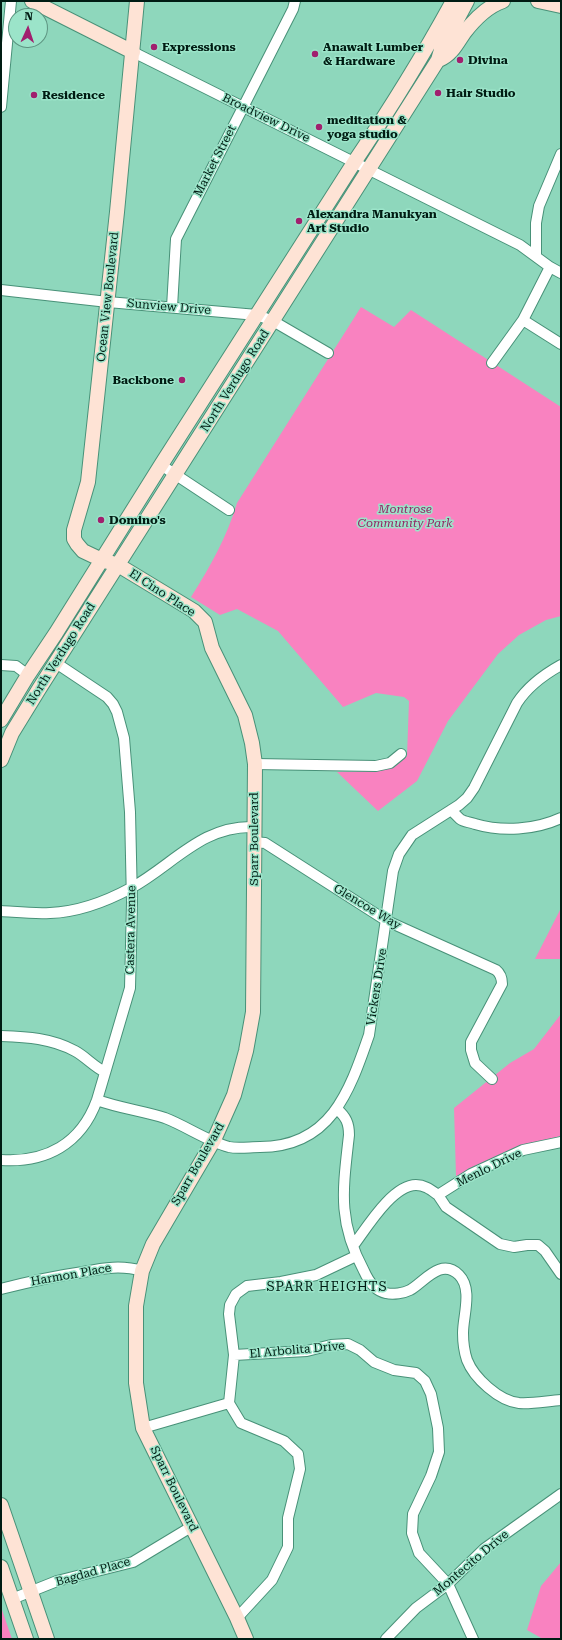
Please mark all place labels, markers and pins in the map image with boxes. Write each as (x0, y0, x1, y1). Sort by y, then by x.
place label: Expressions (162, 40, 236, 54)
place label: Anawalt Lumber & Hardware (323, 40, 423, 68)
marker: Expressions (149, 42, 159, 52)
marker: Anawalt Lumber & Hardware (310, 49, 320, 59)
place label: Divina (468, 53, 508, 67)
marker: Divina (455, 55, 465, 65)
place label: Hair Studio (446, 86, 516, 100)
place label: Residence (42, 88, 105, 102)
marker: Hair Studio (433, 88, 443, 98)
marker: Residence (29, 90, 39, 100)
place label: meditation & yoga studio (327, 113, 406, 141)
marker: meditation & yoga studio (314, 122, 324, 132)
place label: Alexandra Manukyan Art Studio (307, 207, 437, 235)
marker: Alexandra Manukyan Art Studio (294, 216, 304, 226)
place label: Backbone (112, 373, 174, 387)
marker: Backbone (177, 375, 187, 385)
place label: Domino's (109, 513, 166, 527)
marker: Domino's (96, 515, 106, 525)

